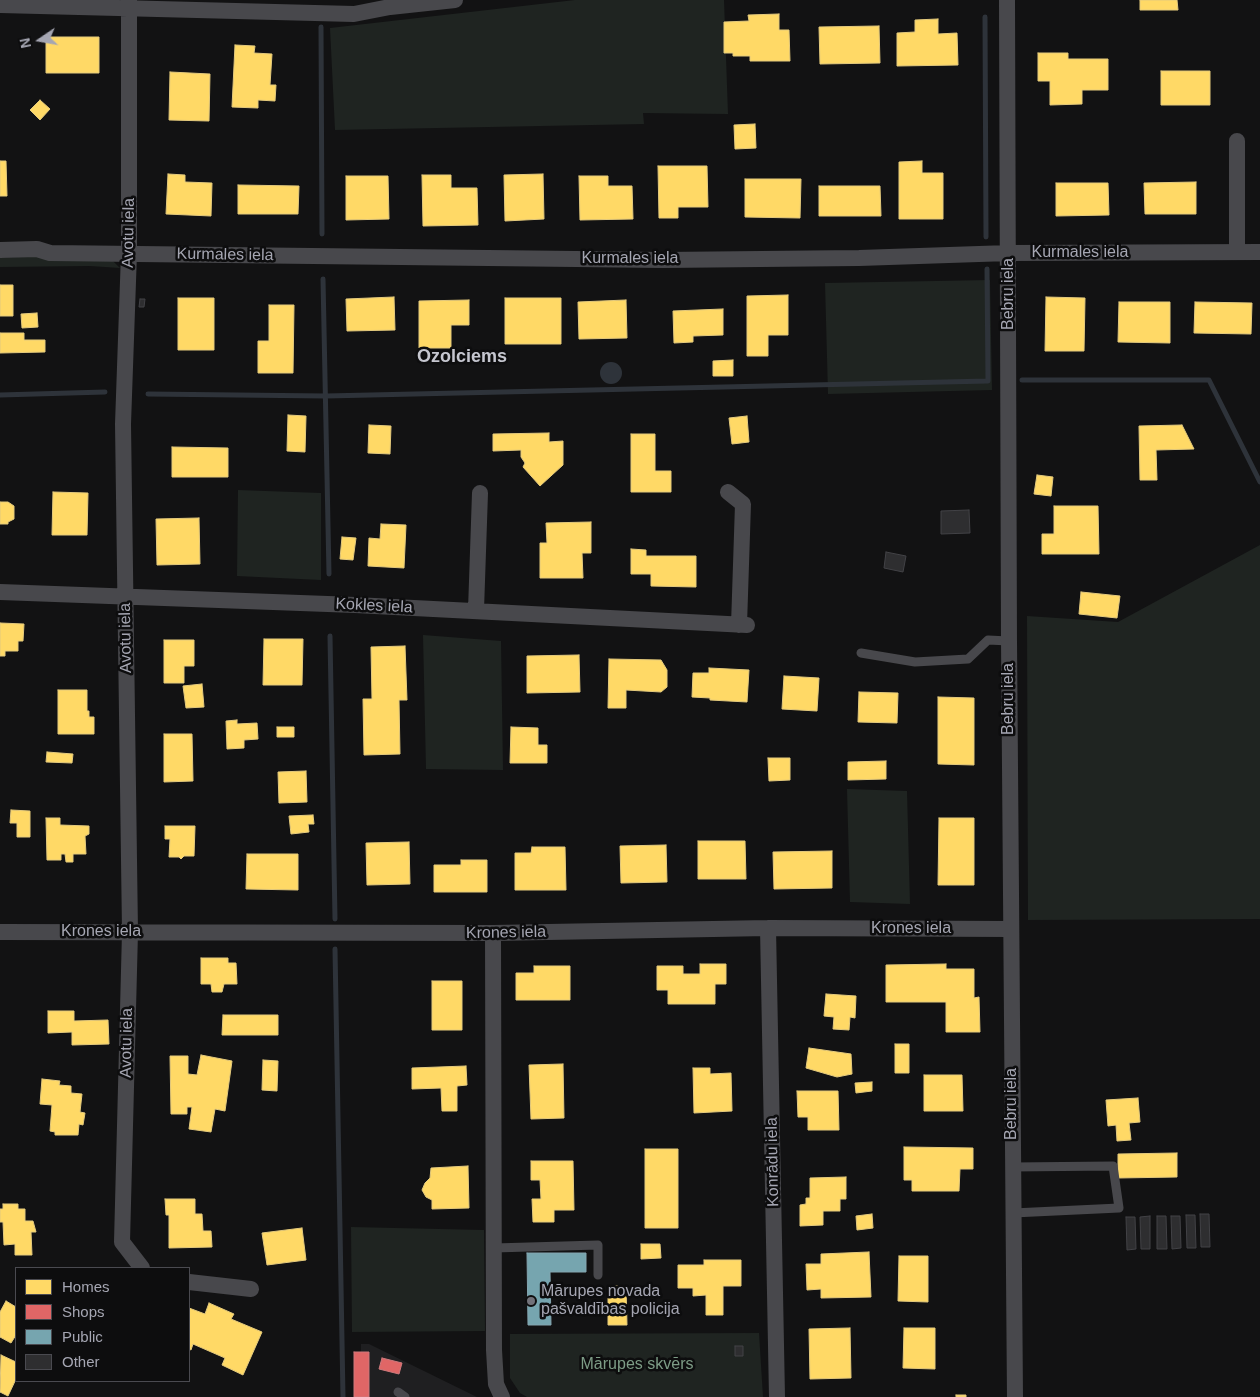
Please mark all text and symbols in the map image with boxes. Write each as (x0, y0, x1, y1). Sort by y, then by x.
north arrow (15, 15, 65, 65)
text: N (16, 37, 34, 50)
street label: Avotu iela (119, 198, 139, 268)
street label: Kurmales iela (1032, 243, 1128, 263)
street label: Kurmales iela (176, 245, 274, 265)
street label: Kurmales iela (582, 249, 678, 269)
street label: Bebru iela (999, 258, 1019, 330)
district label: Ozolciems (417, 346, 507, 368)
street label: Kokles iela (335, 594, 413, 618)
street label: Avotu iela (116, 603, 136, 673)
street label: Bebru iela (999, 663, 1019, 735)
street label: Krones iela (871, 919, 951, 939)
street label: Krones iela (61, 922, 141, 942)
street label: Krones iela (466, 923, 546, 943)
street label: Avotu iela (117, 1008, 137, 1078)
street label: Bebru iela (1002, 1068, 1022, 1140)
street label: Konrādu iela (763, 1117, 783, 1207)
legend (15, 1267, 190, 1382)
text: Homes (62, 1278, 110, 1295)
place label: Mārupes novada pašvaldības policija (541, 1282, 680, 1320)
marker: Mārupes novada pašvaldības policija (525, 1295, 537, 1307)
text: Shops (62, 1303, 105, 1320)
text: Public (62, 1328, 103, 1345)
text: Other (62, 1353, 100, 1370)
park label: Mārupes skvērs (581, 1355, 693, 1375)

